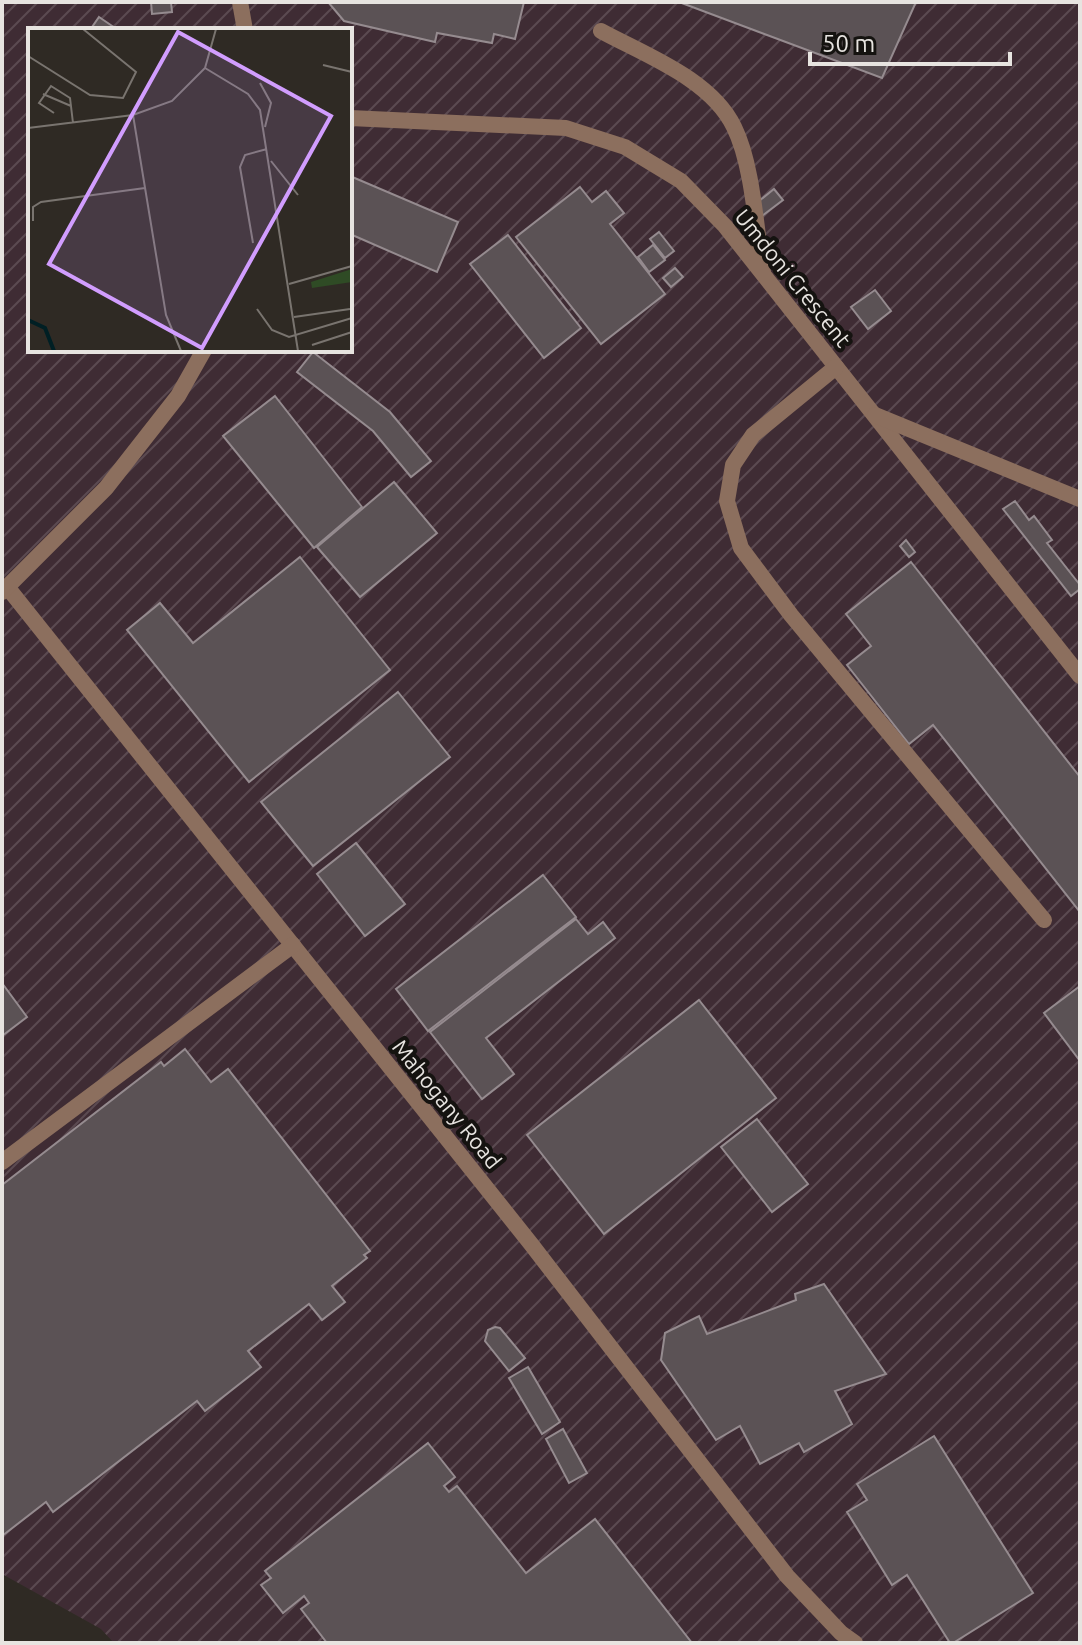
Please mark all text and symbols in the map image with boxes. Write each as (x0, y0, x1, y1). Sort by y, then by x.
scale bar (810, 16, 1010, 66)
inset map (28, 28, 352, 352)
text: 50 m (822, 30, 875, 57)
street label: Umdoni Crescent (730, 204, 857, 352)
street label: Mahogany Road (388, 1034, 507, 1173)

